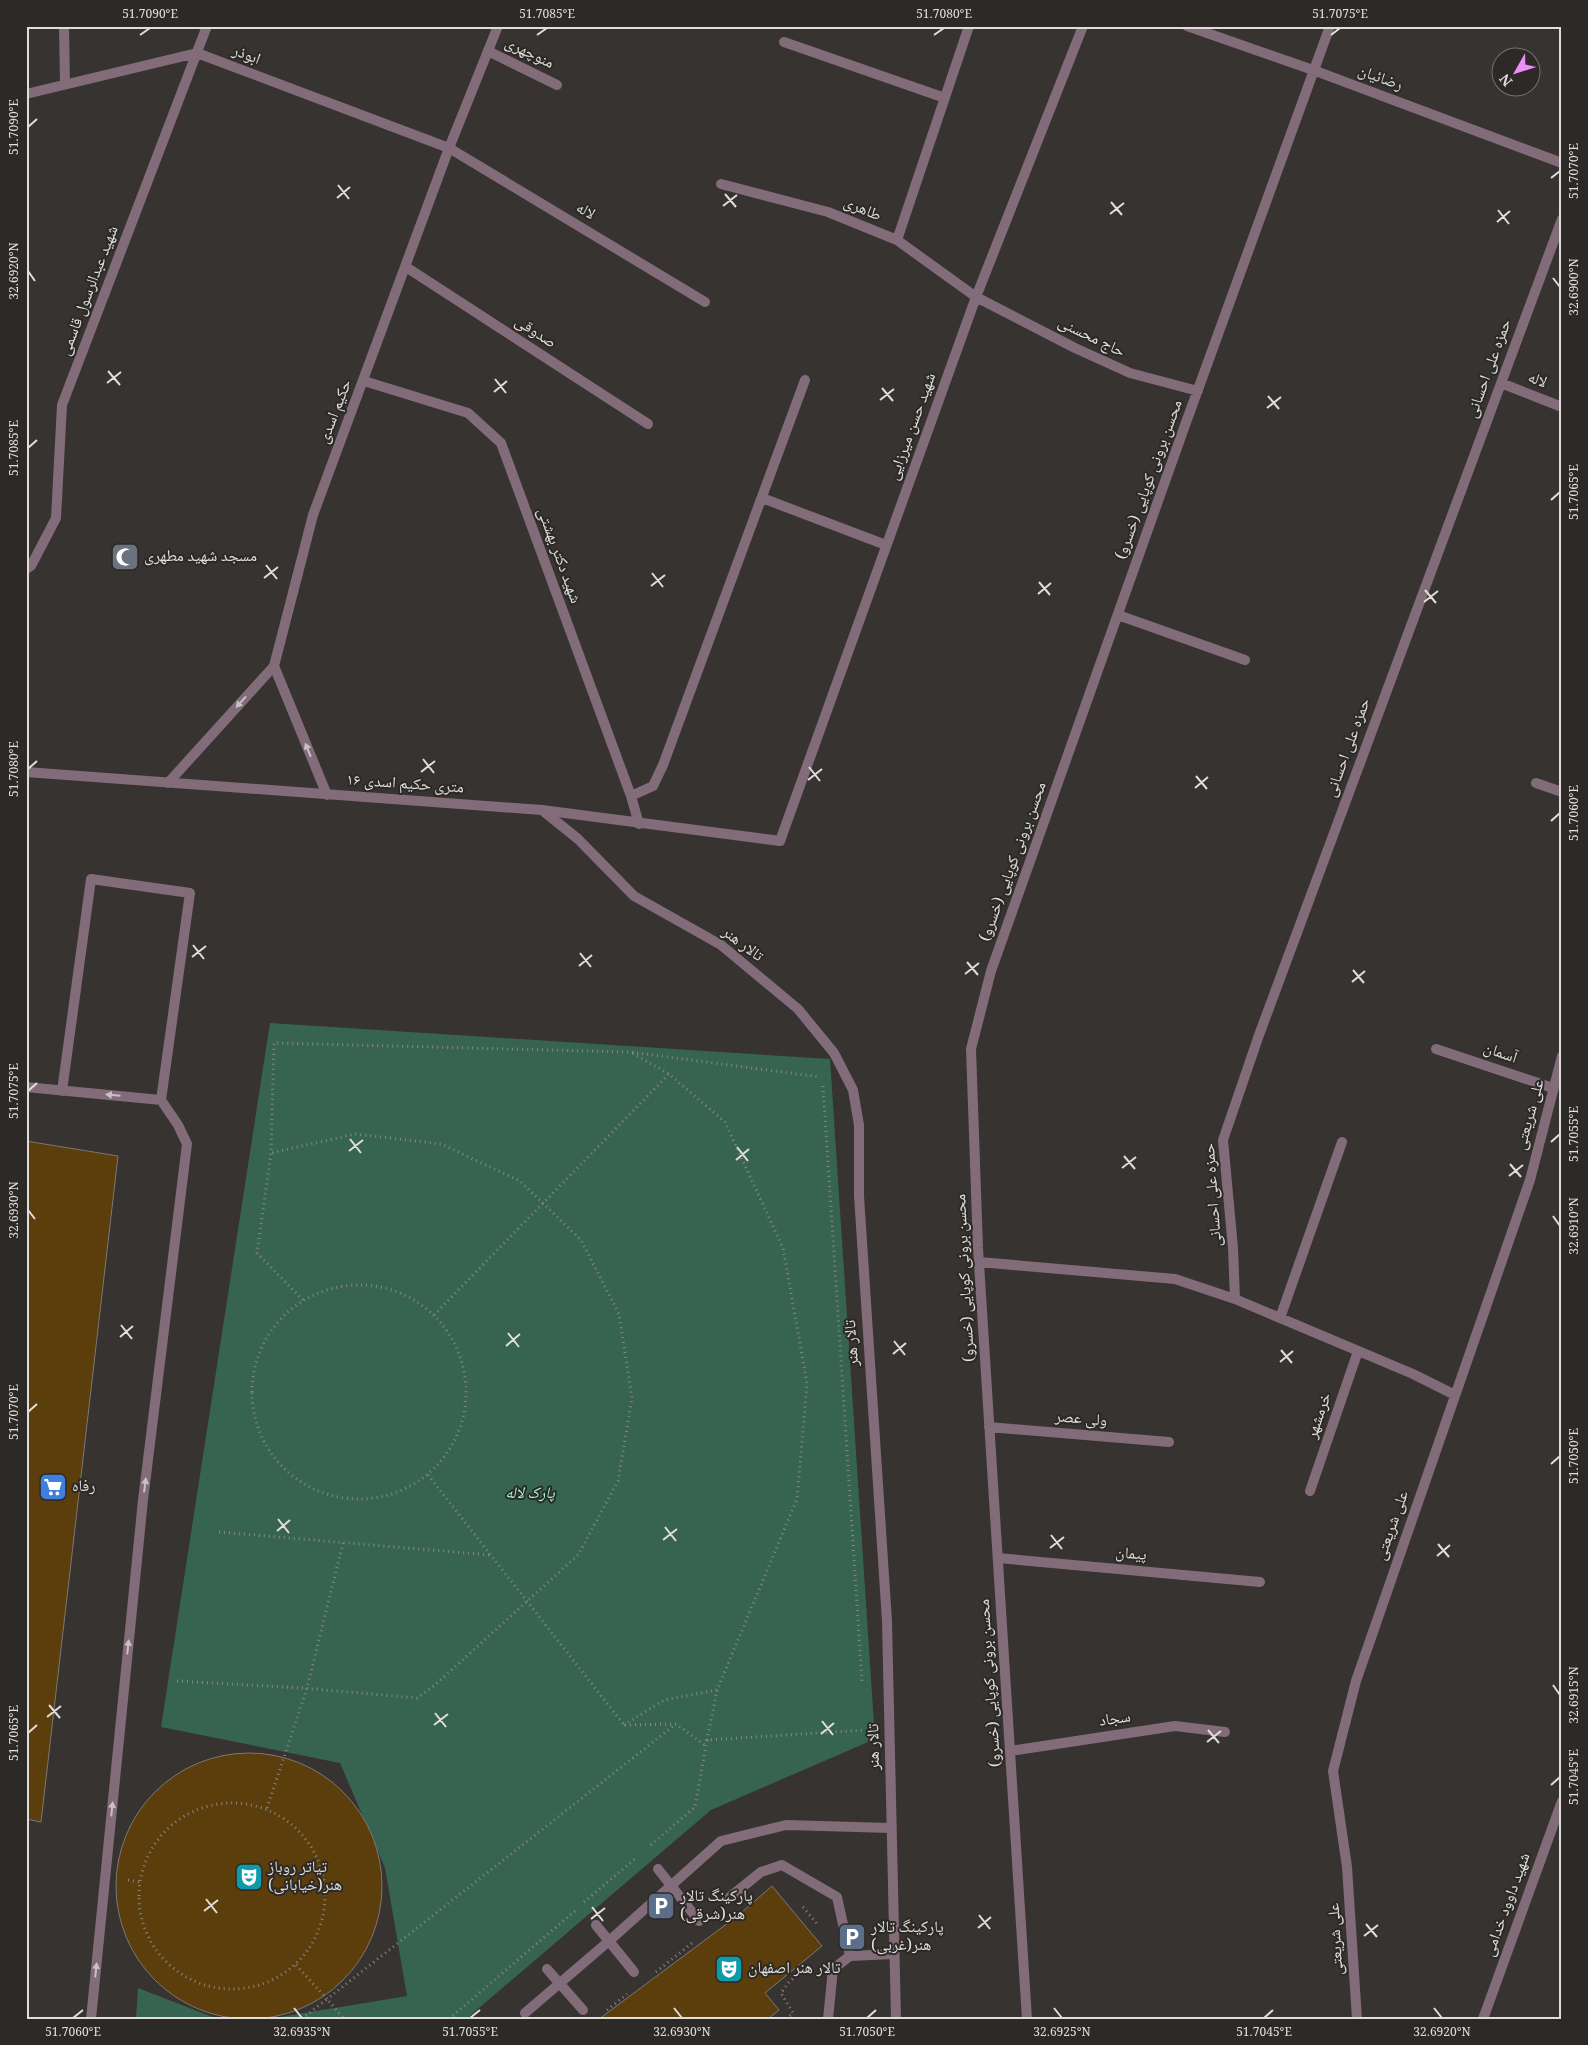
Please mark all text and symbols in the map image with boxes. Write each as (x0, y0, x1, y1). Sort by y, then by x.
text: 51.7090°E (122, 5, 178, 26)
text: 51.7085°E (519, 5, 575, 26)
text: 51.7080°E (916, 5, 972, 26)
text: 51.7075°E (1312, 5, 1368, 26)
street label: منوچهری (500, 30, 558, 78)
street label: ابوذر (227, 38, 264, 74)
north arrow (1490, 48, 1540, 98)
street label: رضائیان (1354, 58, 1406, 100)
text: N (1495, 67, 1520, 91)
text: 51.7090°E (5, 99, 26, 155)
text: 51.7070°E (1565, 143, 1586, 199)
street label: طاهری (839, 190, 885, 230)
street label: لاله (570, 196, 600, 228)
street label: شهید عبدالرسول قاسمی (53, 222, 127, 360)
text: 32.6920°N (5, 242, 26, 300)
text: 32.6900°N (1565, 258, 1586, 316)
street label: صدوقی (509, 309, 561, 357)
street label: حاج محسنی (1053, 310, 1129, 366)
street label: حمزه علی احسانی (1460, 316, 1520, 422)
street label: لاله (1523, 365, 1551, 397)
street label: شهید حسن میرزایی (881, 369, 945, 485)
street label: حکیم اسدی (311, 376, 361, 448)
street label: محسن برونی کوپایی (خسرو) (1109, 396, 1191, 564)
text: 51.7085°E (5, 420, 26, 476)
text: 51.7065°E (1565, 464, 1586, 520)
street label: شهید دکتر بهشتی (528, 504, 588, 608)
mosque icon: مسجد شهید مطهری (110, 542, 140, 572)
place label: مسجد شهید مطهری (144, 544, 257, 571)
street label: حمزه علی احسانی (1319, 695, 1379, 801)
one-way arrow (235, 696, 247, 708)
text: 51.7080°E (5, 741, 26, 797)
one-way arrow (304, 743, 312, 757)
street label: ۱۶ متری حکیم اسدی (345, 767, 465, 803)
street label: محسن برونی کوپایی (خسرو) (973, 778, 1055, 946)
text: 51.7060°E (1565, 785, 1586, 841)
street label: تالار هنر (714, 920, 769, 970)
street label: آسمان (1479, 1036, 1522, 1073)
text: 51.7075°E (5, 1063, 26, 1119)
street label: علی شریعتی (1509, 1077, 1553, 1153)
one-way arrow (104, 1091, 120, 1099)
text: 51.7055°E (1565, 1106, 1586, 1162)
street label: حمزه علی احسانی (1197, 1142, 1231, 1248)
text: 32.6930°N (5, 1181, 26, 1239)
street label: محسن برونی کوپایی (خسرو) (948, 1193, 984, 1363)
text: 32.6910°N (1565, 1197, 1586, 1255)
street label: تالار هنر (838, 1318, 868, 1368)
text: 51.7070°E (5, 1384, 26, 1440)
street label: خرمشهر (1299, 1389, 1340, 1444)
street label: ولی عصر (1053, 1404, 1108, 1436)
text: 51.7050°E (1565, 1428, 1586, 1484)
supermarket icon: رفاه (38, 1472, 68, 1502)
place label: رفاه (72, 1474, 95, 1501)
one-way arrow (141, 1477, 149, 1493)
park label: پارک لاله (505, 1481, 555, 1508)
street label: علی شریعتی (1368, 1487, 1418, 1565)
street label: پیمان (1114, 1540, 1148, 1570)
street label: محسن برونی کوپایی (خسرو) (972, 1598, 1010, 1768)
one-way arrow (124, 1639, 132, 1655)
text: 32.6915°N (1565, 1666, 1586, 1724)
street label: سجاد (1097, 1704, 1133, 1736)
text: 51.7065°E (5, 1705, 26, 1761)
street label: تالار هنر (861, 1723, 889, 1772)
text: 51.7045°E (1565, 1749, 1586, 1805)
one-way arrow (108, 1800, 116, 1816)
street label: شهید داوود خدامی (1477, 1849, 1539, 1961)
place label: تیاتر روباز هنر(خیابانی) (267, 1855, 342, 1900)
theatre icon: تیاتر روباز هنر(خیابانی) (234, 1862, 264, 1892)
place label: پارکینگ تالار هنر(شرقی) (679, 1884, 753, 1929)
parking icon: پارکینگ تالار هنر(شرقی) (646, 1891, 676, 1921)
street label: علی شریعتی (1322, 1902, 1352, 1976)
place label: پارکینگ تالار هنر(غربی) (870, 1915, 944, 1960)
parking icon: پارکینگ تالار هنر(غربی) (837, 1922, 867, 1952)
theatre icon: تالار هنر اصفهان (714, 1954, 744, 1984)
place label: تالار هنر اصفهان (748, 1956, 841, 1983)
one-way arrow (92, 1962, 100, 1978)
text: 51.7060°E (45, 2023, 101, 2044)
text: 32.6935°N (273, 2023, 331, 2044)
text: 51.7055°E (442, 2023, 498, 2044)
text: 32.6930°N (653, 2023, 711, 2044)
text: 51.7050°E (839, 2023, 895, 2044)
text: 32.6925°N (1033, 2023, 1091, 2044)
text: 51.7045°E (1236, 2023, 1292, 2044)
text: 32.6920°N (1413, 2023, 1471, 2044)

